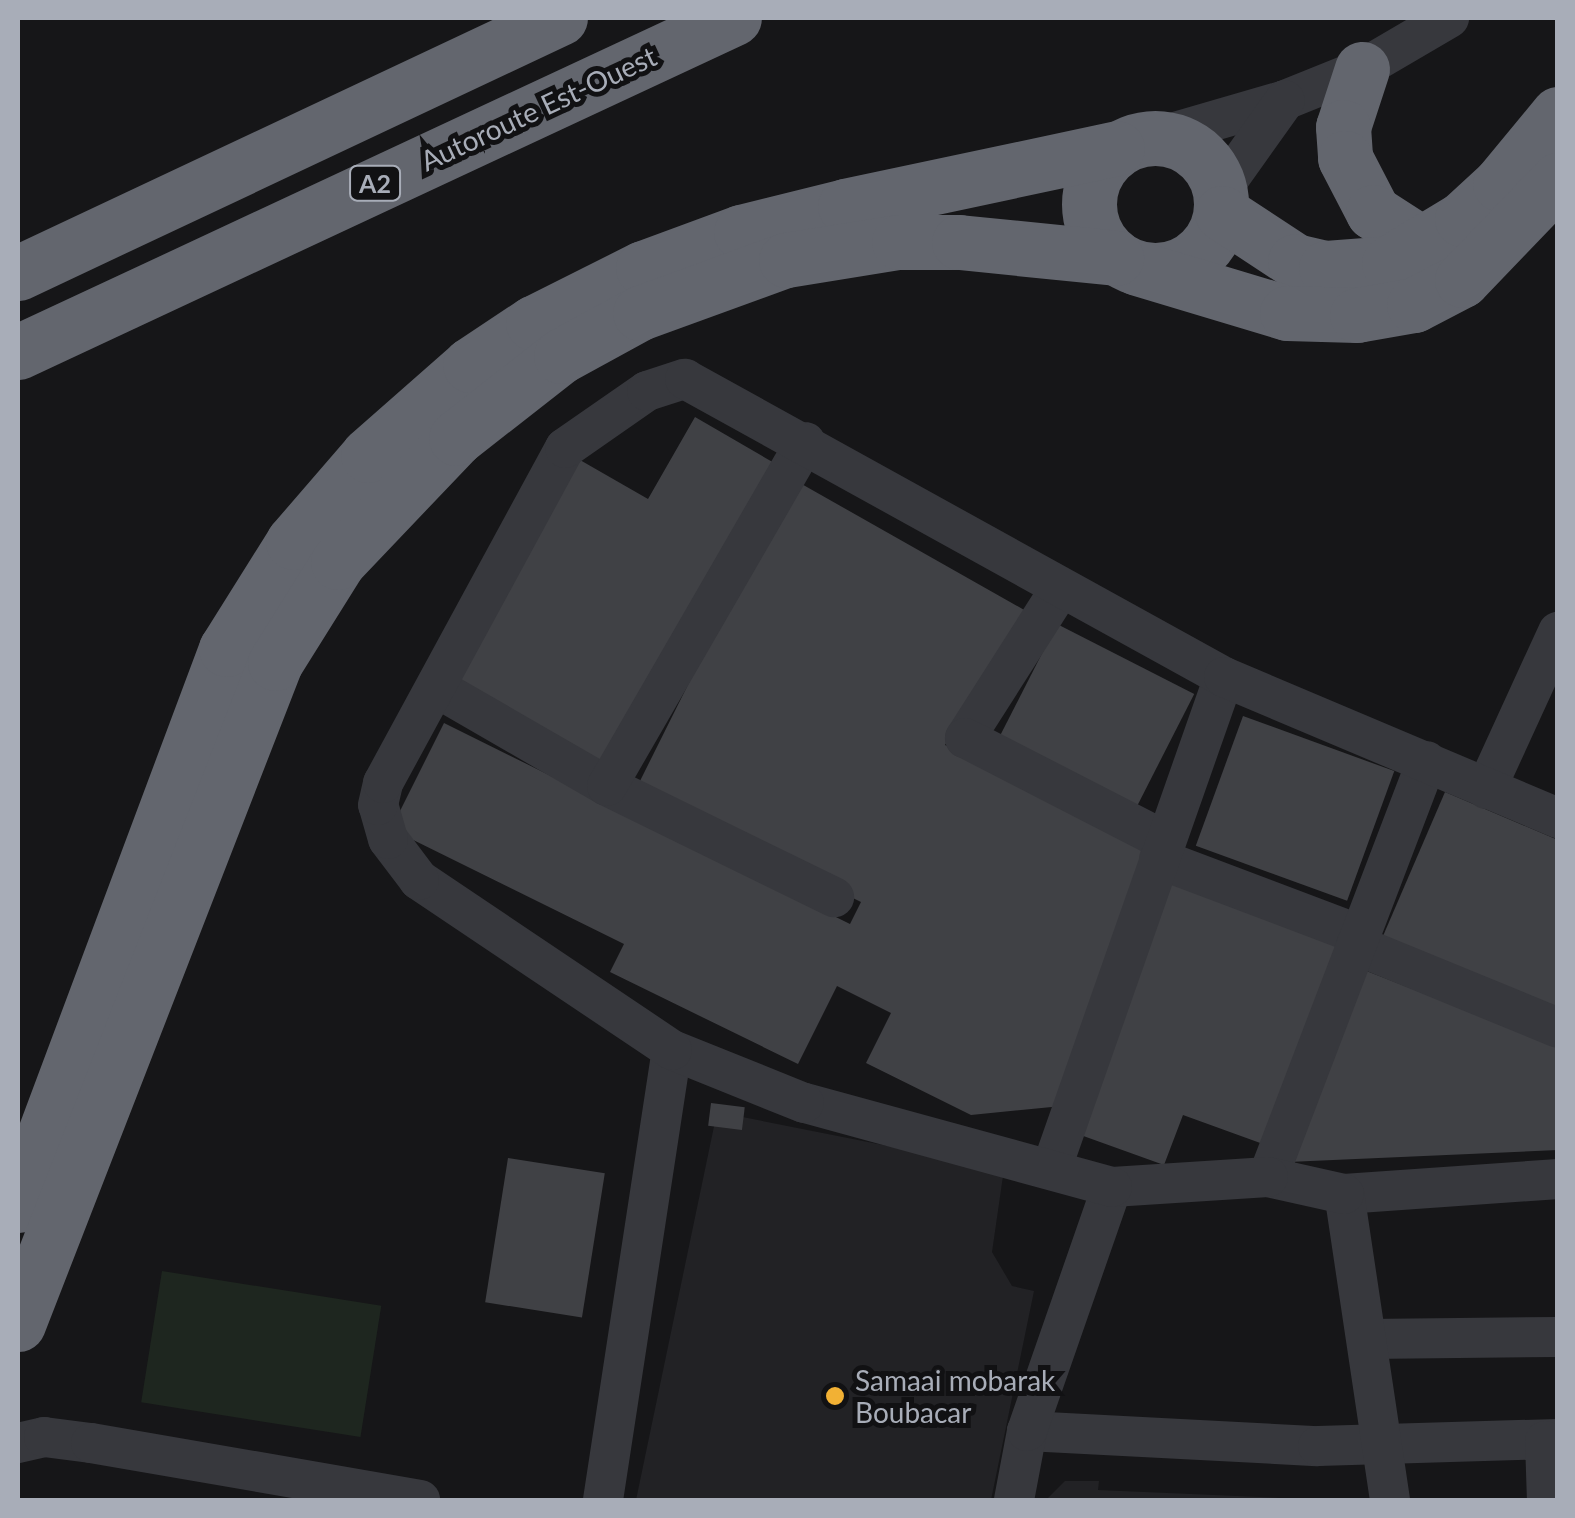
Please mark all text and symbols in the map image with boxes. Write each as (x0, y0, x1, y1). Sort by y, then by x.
street label: Autoroute Est-Ouest (415, 39, 661, 177)
road number: A2 (348, 163, 402, 203)
place label: Samaai mobarak Boubacar (855, 1363, 1055, 1429)
marker: Samaai mobarak Boubacar (824, 1385, 846, 1407)

